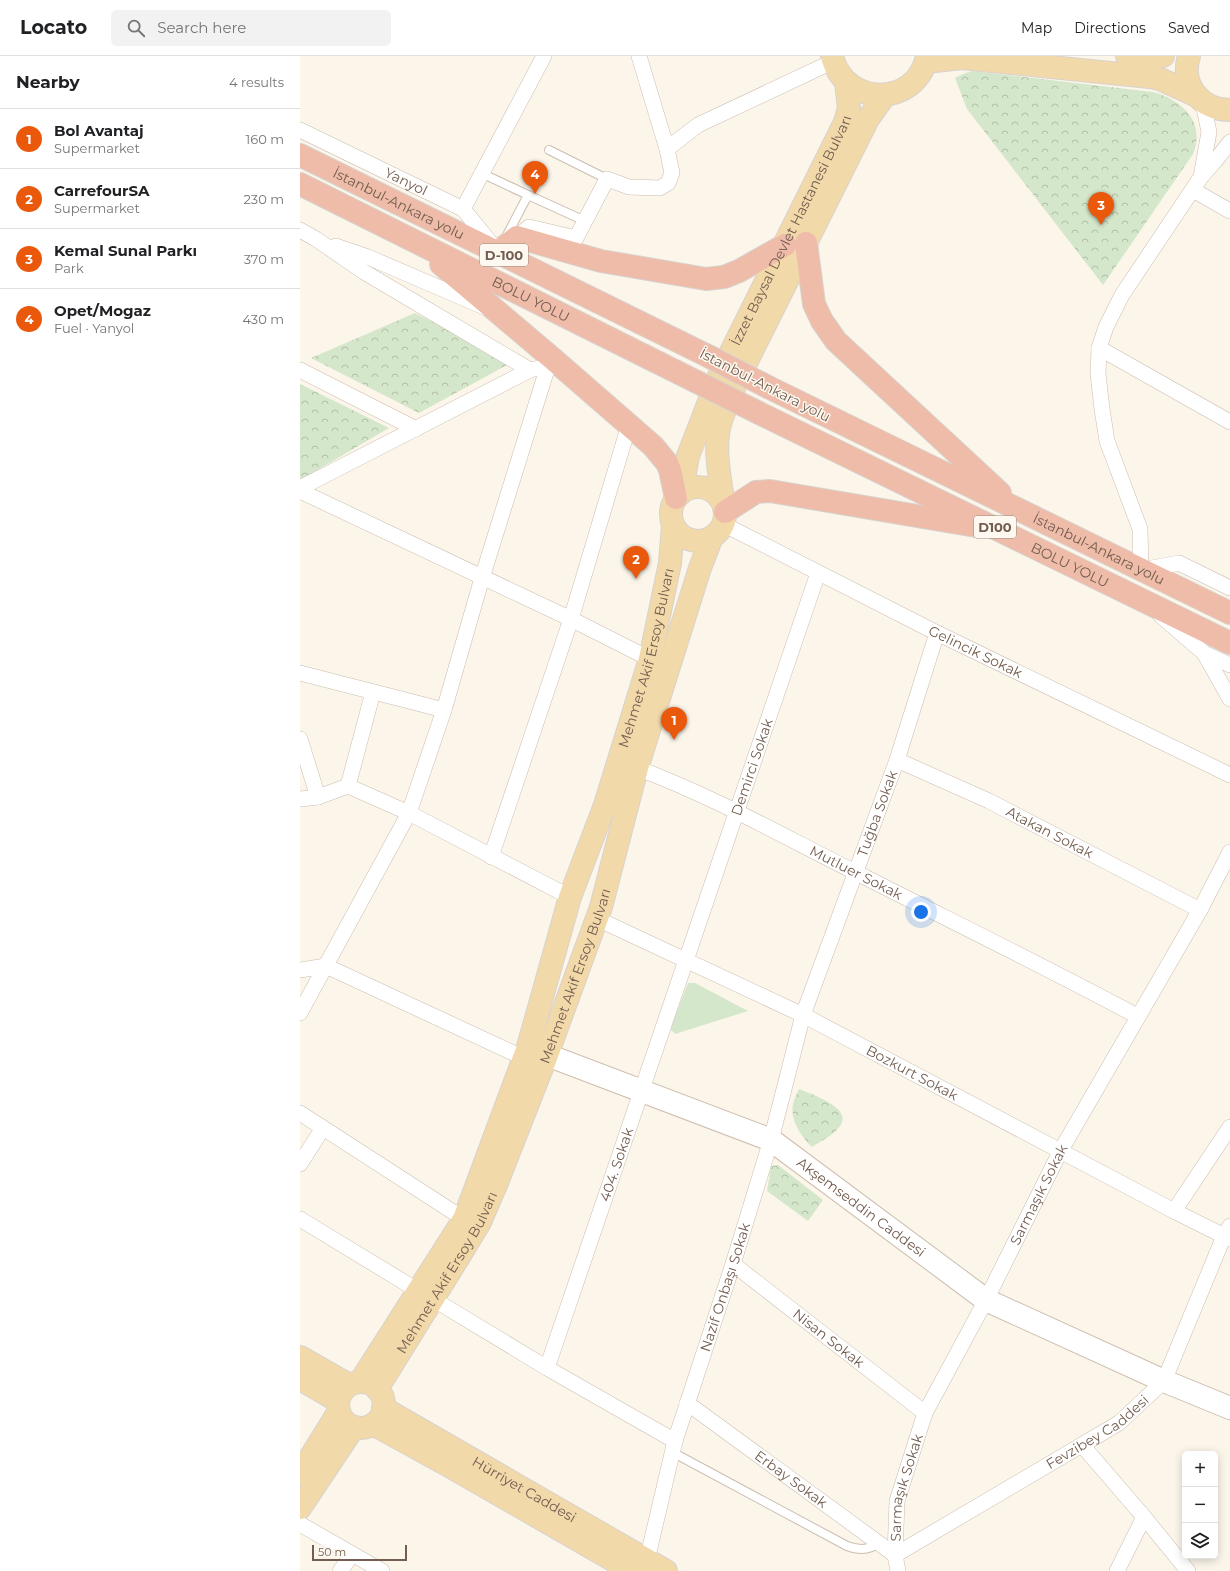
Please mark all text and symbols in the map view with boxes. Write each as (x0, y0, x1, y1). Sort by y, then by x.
search box (111, 10, 391, 46)
text: Locato (20, 16, 87, 39)
icon: search (125, 17, 147, 39)
text: Search here (157, 18, 246, 37)
text: Map (1021, 19, 1052, 37)
text: Directions (1074, 19, 1146, 37)
text: Saved (1168, 19, 1210, 37)
text: Nearby (16, 72, 80, 92)
text: 4 results (229, 74, 284, 90)
street label: İzzet Baysal Devlet Hastanesi Bulvarı (726, 113, 855, 349)
text: Bol Avantaj (54, 121, 144, 140)
text: 1 (26, 131, 32, 147)
text: 160 m (246, 131, 284, 147)
text: Supermarket (54, 140, 140, 156)
pin: 4 (522, 161, 548, 194)
street label: Yanyol (382, 163, 431, 199)
street label: İstanbul-Ankara yolu (330, 164, 467, 244)
text: CarrefourSA (54, 181, 150, 200)
text: 2 (25, 191, 33, 207)
text: 230 m (243, 191, 284, 207)
pin: 3 (1088, 192, 1114, 225)
text: Supermarket (54, 200, 140, 216)
text: Kemal Sunal Parkı (54, 241, 197, 260)
road number: D-100 (480, 244, 528, 266)
text: 3 (25, 251, 33, 267)
text: 370 m (244, 251, 284, 267)
text: Park (54, 260, 84, 276)
street label: BOLU YOLU (489, 272, 573, 326)
text: Opet/Mogaz (54, 301, 151, 320)
text: 4 (25, 311, 33, 327)
text: 430 m (242, 311, 284, 327)
text: Fuel · Yanyol (54, 320, 134, 336)
street label: İstanbul-Ankara yolu (697, 344, 833, 426)
street label: İstanbul-Ankara yolu (1030, 509, 1168, 589)
road number: D100 (974, 516, 1016, 538)
street label: BOLU YOLU (1028, 538, 1112, 591)
pin: 2 (623, 546, 649, 579)
street label: Mehmet Akif Ersoy Bulvarı (614, 566, 678, 750)
street label: Gelincik Sokak (926, 621, 1026, 682)
pin: 1 (661, 707, 687, 740)
street label: Demirci Sokak (727, 715, 777, 818)
street label: Tuğba Sokak (853, 767, 902, 859)
street label: Atakan Sokak (1003, 802, 1097, 863)
street label: Mutluer Sokak (807, 842, 906, 904)
street label: Mehmet Akif Ersoy Bulvarı (535, 887, 614, 1066)
your location (911, 902, 931, 922)
street label: Bozkurt Sokak (863, 1041, 962, 1105)
street label: 404. Sokak (595, 1125, 638, 1204)
street label: Sarmaşık Sokak (1006, 1140, 1072, 1248)
street label: Akşemseddin Caddesi (793, 1153, 929, 1261)
street label: Mehmet Akif Ersoy Bulvarı (392, 1189, 501, 1357)
street label: Nazif Onbaşı Sokak (696, 1220, 754, 1354)
street label: Nisan Sokak (789, 1305, 868, 1372)
street label: Fevzibey Caddesi (1043, 1391, 1152, 1473)
street label: Sarmaşık Sokak (887, 1431, 927, 1542)
street label: Erbay Sokak (751, 1447, 832, 1512)
map controls (1182, 1451, 1218, 1559)
button: + (1182, 1451, 1218, 1487)
street label: Hürriyet Caddesi (469, 1452, 579, 1526)
button: − (1182, 1487, 1218, 1523)
button: layers (1182, 1523, 1218, 1559)
scale bar (312, 1543, 407, 1562)
text: 50 m (318, 1545, 346, 1559)

